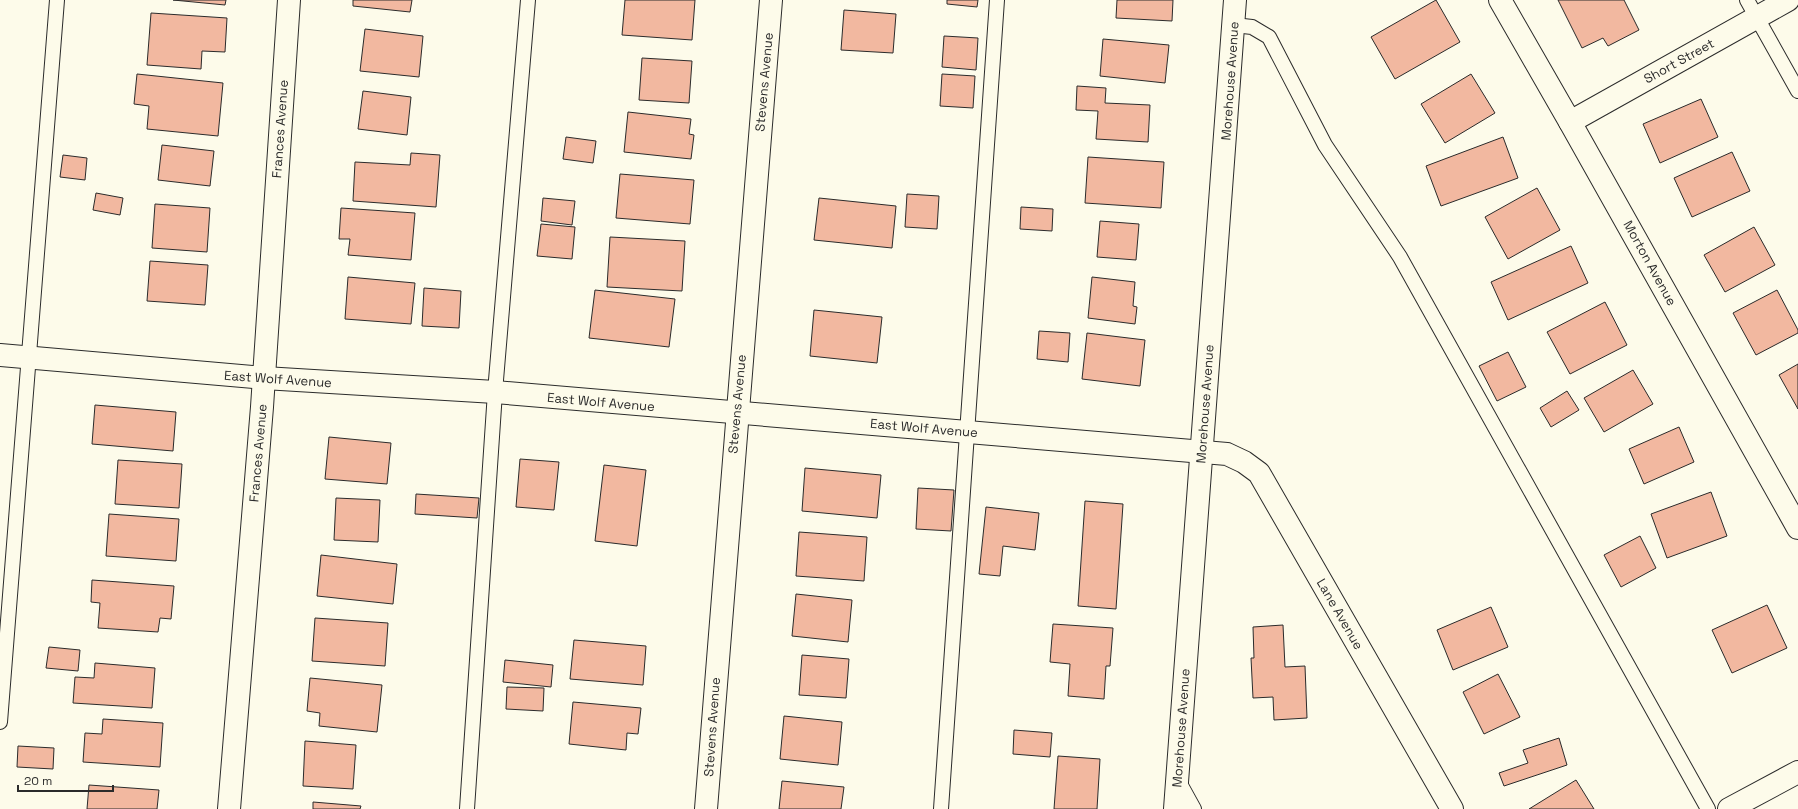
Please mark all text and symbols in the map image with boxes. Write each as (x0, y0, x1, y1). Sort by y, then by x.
street label: Morehouse Avenue (1217, 21, 1243, 141)
street label: Stevens Avenue (751, 32, 777, 132)
street label: Short Street (1641, 35, 1717, 87)
street label: Frances Avenue (268, 79, 292, 179)
street label: Morton Avenue (1620, 217, 1680, 309)
street label: Morehouse Avenue (1192, 344, 1218, 464)
street label: Stevens Avenue (724, 354, 750, 454)
street label: East Wolf Avenue (224, 367, 332, 391)
street label: East Wolf Avenue (547, 389, 655, 415)
street label: Frances Avenue (245, 403, 271, 503)
street label: East Wolf Avenue (870, 415, 978, 441)
street label: Lane Avenue (1313, 575, 1367, 653)
street label: Morehouse Avenue (1168, 668, 1194, 788)
street label: Stevens Avenue (700, 677, 724, 777)
scale bar (18, 767, 113, 793)
text: 20 m (24, 773, 52, 789)

